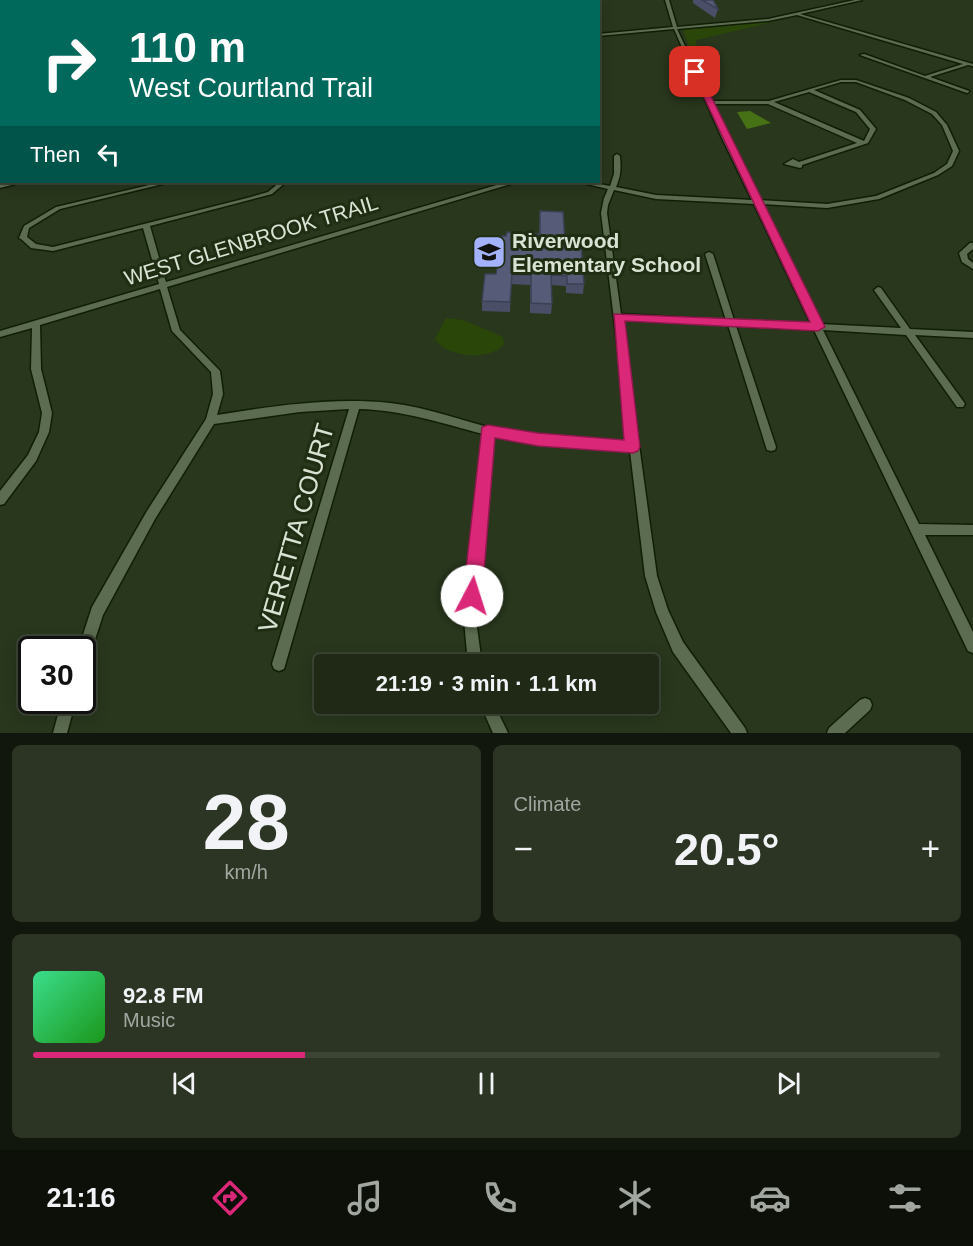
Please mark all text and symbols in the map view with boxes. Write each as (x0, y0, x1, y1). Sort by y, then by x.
icon: right (30, 24, 108, 102)
text: 110 m (129, 24, 246, 71)
pin (669, 46, 720, 97)
icon: arrive (678, 55, 711, 88)
text: West Courtland Trail (129, 73, 373, 103)
icon: left (92, 138, 125, 171)
text: Then (30, 142, 80, 167)
street label: WEST GLENBROOK TRAIL (121, 190, 381, 290)
place label: Riverwood Elementary School (512, 229, 701, 276)
school or university icon: Riverwood Elementary School (471, 234, 507, 270)
street label: VERETTA COURT (252, 420, 340, 636)
position arrow (440, 564, 504, 628)
speed limit sign: 30 (18, 636, 96, 714)
text: 21:19 · 3 min · 1.1 km (376, 671, 597, 696)
text: 28 (203, 778, 290, 866)
text: Climate (514, 793, 581, 815)
text: 20.5° (674, 824, 780, 875)
text: − (514, 830, 533, 867)
text: + (921, 830, 940, 867)
text: km/h (225, 861, 268, 883)
text: 92.8 FM (123, 983, 204, 1008)
text: Music (123, 1009, 175, 1031)
icon: previous (168, 1067, 201, 1100)
icon: pause (470, 1067, 503, 1100)
icon: next (772, 1067, 805, 1100)
icon: directions (209, 1177, 251, 1219)
icon: music (344, 1177, 386, 1219)
icon: phone (479, 1177, 521, 1219)
icon: climate (614, 1177, 656, 1219)
icon: car (749, 1177, 791, 1219)
icon: filters (884, 1177, 926, 1219)
text: 21:16 (47, 1183, 116, 1213)

